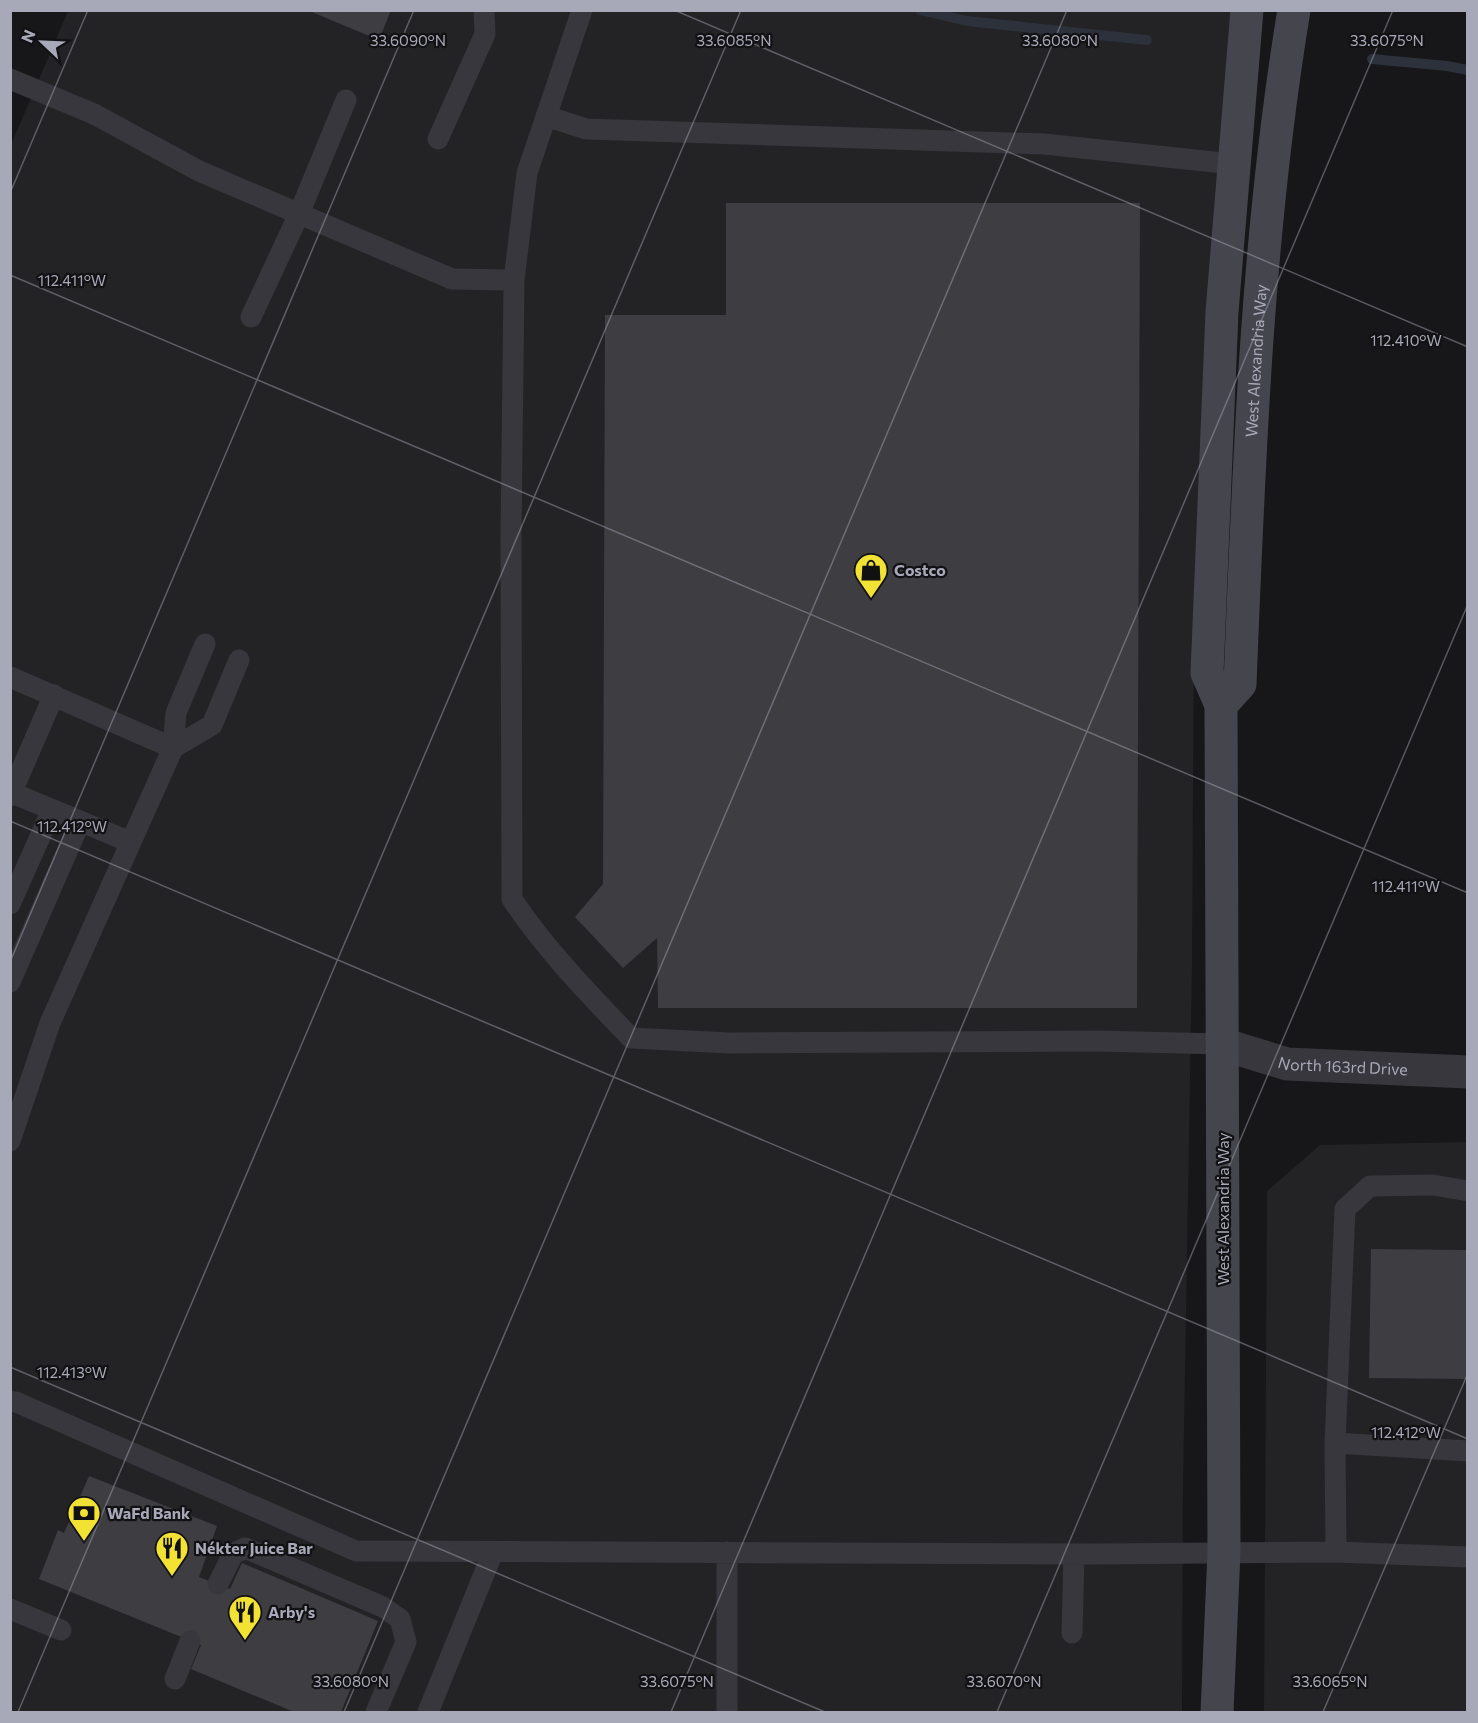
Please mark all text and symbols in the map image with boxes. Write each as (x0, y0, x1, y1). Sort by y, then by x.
north arrow (12, 12, 72, 72)
text: N (17, 27, 39, 45)
text: 33.6090°N (370, 31, 446, 49)
text: 33.6085°N (696, 31, 772, 49)
text: 33.6080°N (1022, 31, 1098, 49)
text: 33.6075°N (1350, 31, 1424, 49)
text: 112.411°W (38, 271, 106, 289)
street label: West Alexandria Way (1241, 283, 1270, 438)
text: 112.410°W (1370, 331, 1442, 349)
shop icon: Costco (853, 552, 889, 599)
place label: Costco (894, 560, 946, 579)
text: 112.412°W (37, 817, 107, 835)
text: 112.411°W (1372, 877, 1440, 895)
street label: North 163rd Drive (1276, 1052, 1408, 1078)
street label: West Alexandria Way (1213, 1132, 1232, 1286)
text: 112.413°W (37, 1363, 107, 1381)
text: 112.412°W (1371, 1423, 1441, 1441)
bank icon: WaFd Bank (66, 1495, 102, 1542)
place label: WaFd Bank (107, 1503, 191, 1522)
restaurant icon: Nékter Juice Bar (154, 1530, 190, 1577)
place label: Nékter Juice Bar (195, 1538, 313, 1557)
restaurant icon: Arby's (227, 1594, 263, 1641)
place label: Arby's (268, 1602, 315, 1621)
text: 33.6080°N (313, 1672, 389, 1690)
text: 33.6075°N (640, 1672, 714, 1690)
text: 33.6070°N (967, 1672, 1041, 1690)
text: 33.6065°N (1292, 1672, 1368, 1690)

